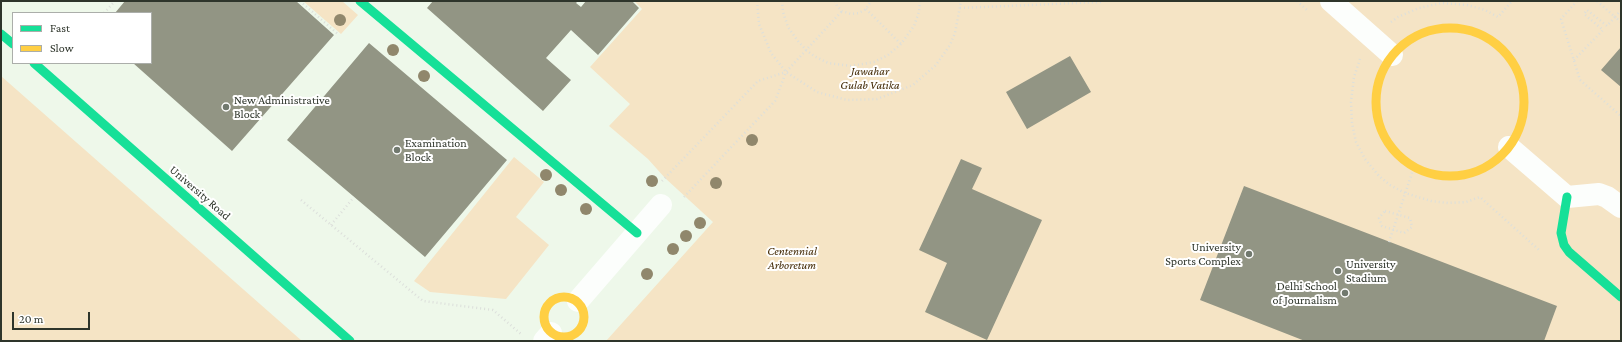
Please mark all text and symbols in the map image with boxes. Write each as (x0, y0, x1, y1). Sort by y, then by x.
legend (12, 12, 152, 64)
text: Fast (50, 21, 70, 35)
text: Slow (50, 41, 74, 55)
park label: Jawahar Gulab Vatika (840, 64, 900, 92)
place label: New Administrative Block (234, 93, 330, 121)
marker: New Administrative Block (221, 102, 231, 112)
place label: Examination Block (405, 136, 467, 164)
marker: Examination Block (392, 145, 402, 155)
street label: University Road (167, 163, 233, 223)
place label: University Sports Complex (1165, 240, 1241, 268)
park label: Centennial Arboretum (767, 244, 817, 272)
marker: University Sports Complex (1244, 249, 1254, 259)
place label: University Stadium (1346, 257, 1396, 285)
marker: University Stadium (1333, 266, 1343, 276)
place label: Delhi School of Journalism (1272, 279, 1337, 307)
marker: Delhi School of Journalism (1340, 288, 1350, 298)
scale bar (14, 304, 92, 330)
text: 20 m (19, 312, 43, 326)

